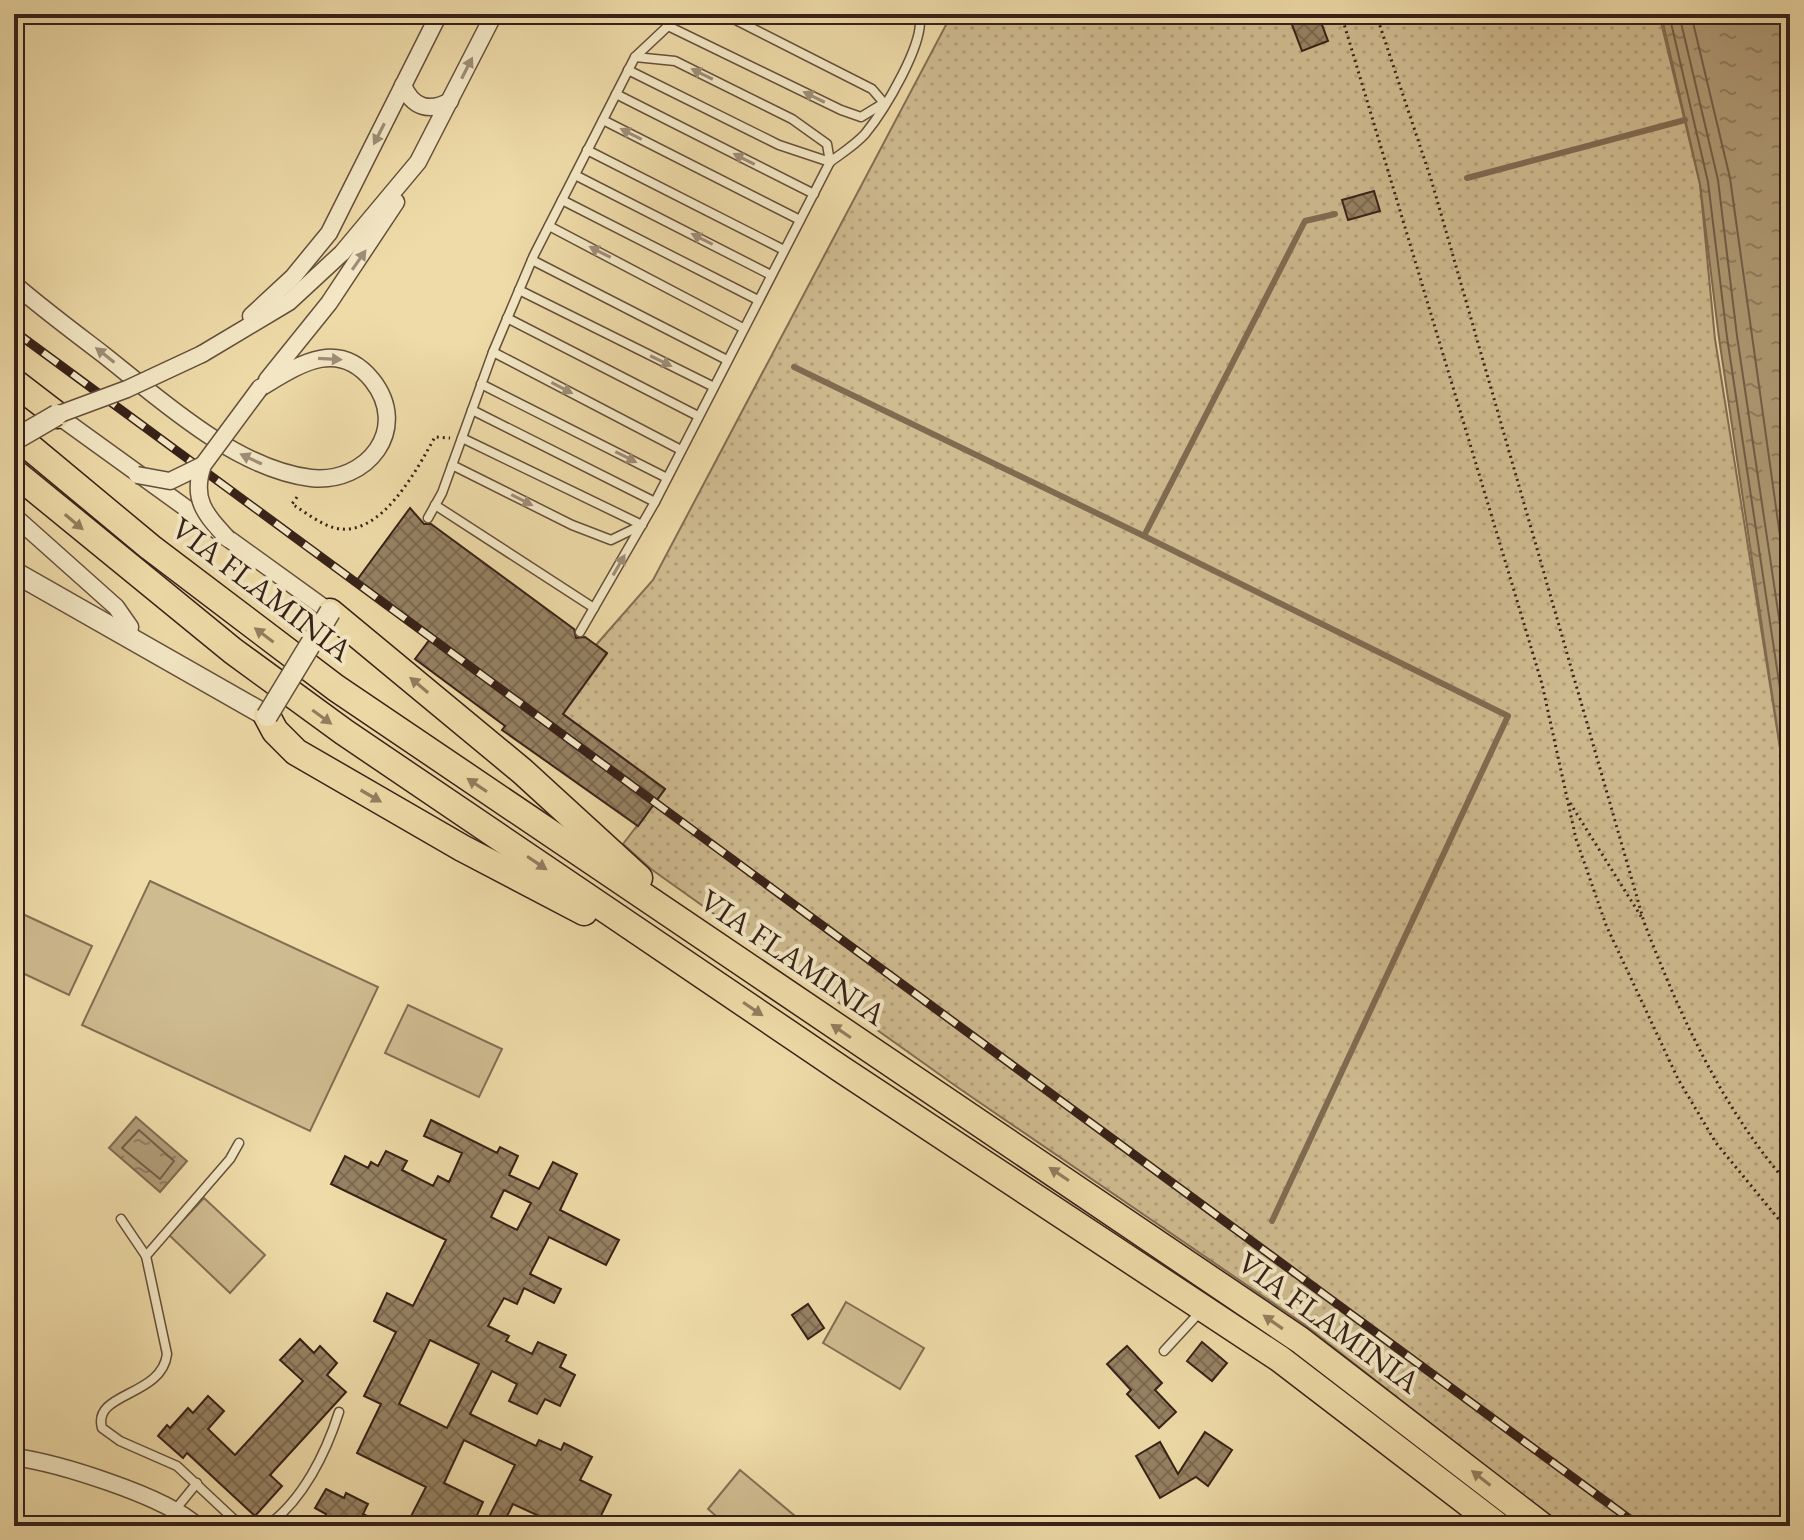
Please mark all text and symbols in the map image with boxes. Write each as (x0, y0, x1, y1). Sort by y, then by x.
one-way arrow (460, 56, 473, 79)
one-way arrow (691, 67, 714, 81)
one-way arrow (802, 90, 826, 104)
one-way arrow (372, 122, 385, 145)
one-way arrow (619, 127, 642, 141)
one-way arrow (732, 153, 755, 166)
one-way arrow (690, 233, 713, 246)
one-way arrow (588, 246, 611, 259)
one-way arrow (351, 249, 366, 270)
one-way arrow (95, 348, 115, 364)
one-way arrow (318, 352, 343, 365)
one-way arrow (649, 354, 672, 367)
one-way arrow (551, 380, 573, 394)
one-way arrow (614, 450, 637, 463)
one-way arrow (240, 452, 263, 466)
one-way arrow (510, 494, 533, 507)
street label: VIA FLAMINIA (163, 507, 362, 671)
one-way arrow (64, 513, 84, 530)
one-way arrow (612, 554, 626, 576)
one-way arrow (254, 627, 275, 643)
one-way arrow (409, 677, 429, 694)
one-way arrow (312, 709, 333, 724)
one-way arrow (466, 777, 487, 792)
one-way arrow (360, 789, 382, 803)
one-way arrow (527, 856, 548, 871)
street label: VIA FLAMINIA (692, 879, 895, 1035)
one-way arrow (742, 1001, 763, 1016)
one-way arrow (831, 1024, 852, 1039)
one-way arrow (1048, 1167, 1069, 1182)
street label: VIA FLAMINIA (1229, 1241, 1429, 1403)
one-way arrow (1262, 1315, 1283, 1330)
one-way arrow (1471, 1470, 1491, 1486)

